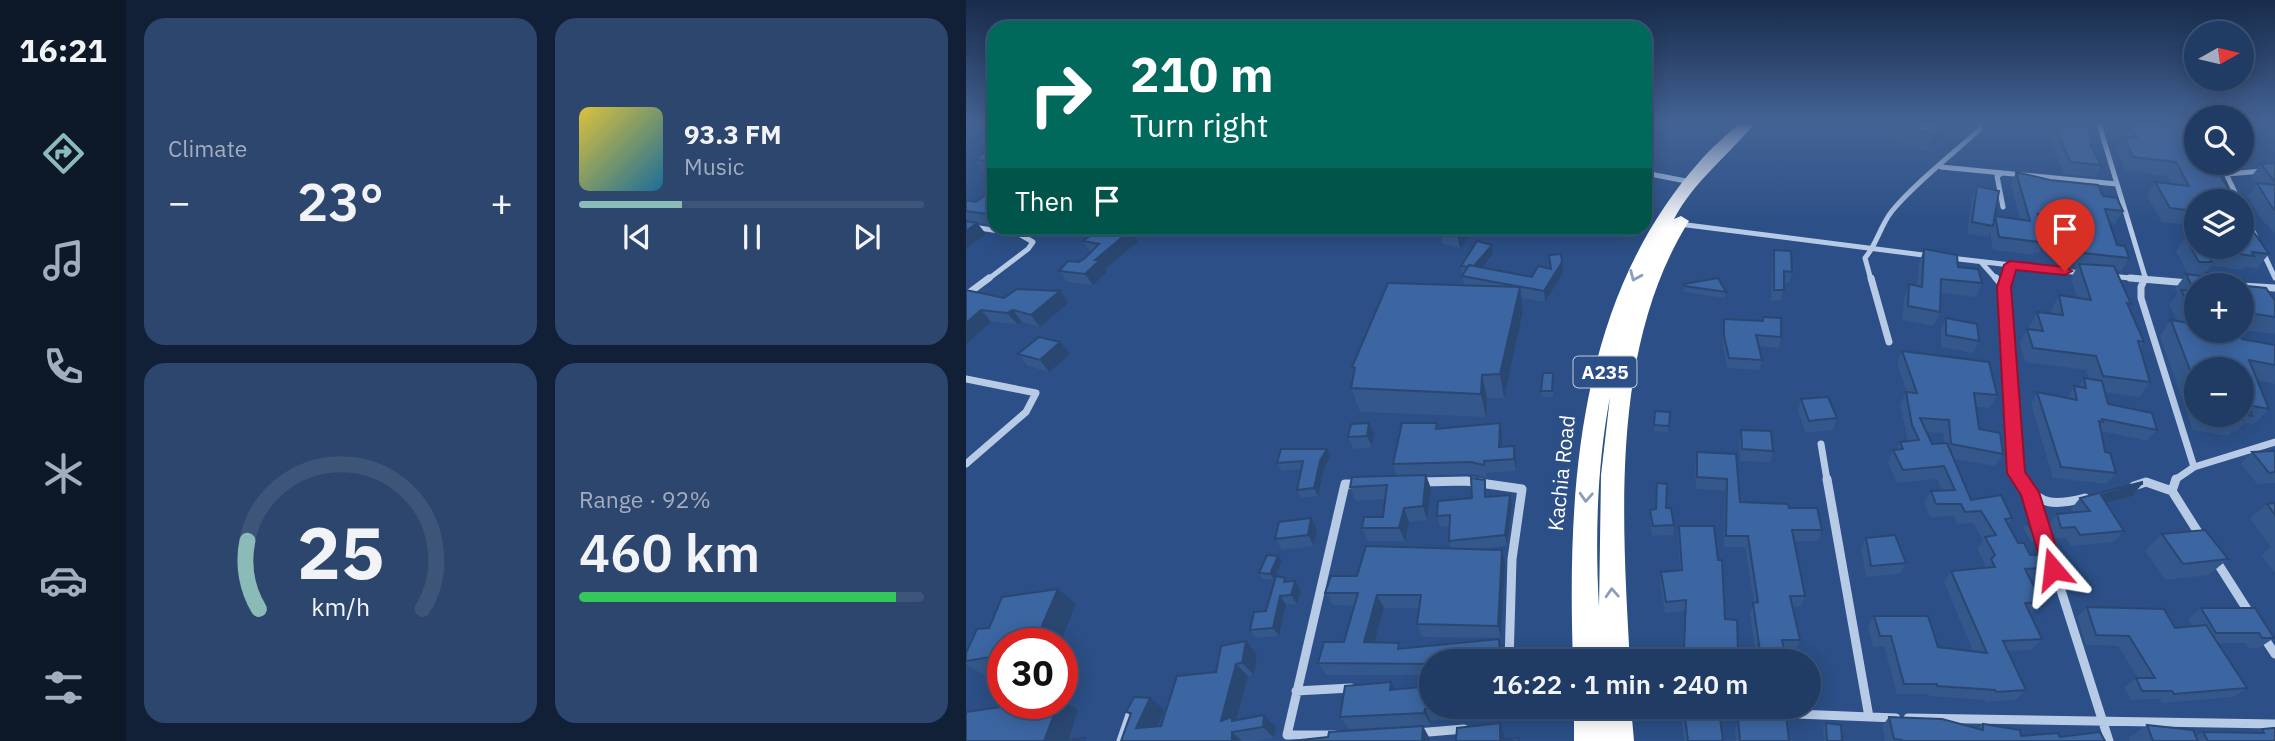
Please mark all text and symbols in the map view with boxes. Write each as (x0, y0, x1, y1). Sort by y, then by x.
north arrow (2184, 21, 2254, 91)
map controls (2184, 21, 2254, 427)
text: 16:21 (19, 29, 107, 71)
text: 210 m (1130, 42, 1274, 105)
icon: right (1015, 49, 1106, 140)
text: Turn right (1130, 104, 1268, 146)
button: search (2184, 105, 2254, 175)
text: 93.3 FM (684, 117, 782, 151)
icon: directions (39, 129, 88, 178)
text: Climate (168, 133, 247, 163)
text: Music (684, 151, 744, 181)
text: 23° (297, 168, 384, 235)
text: − (168, 177, 191, 226)
text: + (490, 177, 513, 226)
icon: arrive (1088, 182, 1126, 220)
text: Then (1015, 184, 1074, 218)
button: layers (2184, 189, 2254, 259)
pin (2035, 199, 2095, 271)
icon: arrive (2046, 210, 2084, 248)
icon: previous (618, 218, 656, 256)
icon: pause (733, 218, 771, 256)
icon: next (848, 218, 886, 256)
icon: music (39, 236, 88, 285)
one-way arrow (1629, 269, 1643, 282)
button: + (2184, 273, 2254, 343)
icon: phone (39, 342, 88, 391)
road number: A235 (1574, 356, 1636, 388)
button: − (2184, 357, 2254, 427)
street label: Kachia Road (1541, 414, 1581, 532)
icon: climate (39, 449, 88, 498)
text: Range · 92% (579, 484, 711, 514)
one-way arrow (1578, 492, 1593, 503)
text: 25 (297, 504, 384, 599)
text: 460 km (579, 519, 760, 586)
position arrow (2016, 532, 2090, 606)
icon: car (39, 556, 88, 605)
one-way arrow (1604, 588, 1619, 599)
text: km/h (311, 590, 370, 623)
speed limit sign: 30 (987, 628, 1078, 719)
icon: filters (39, 663, 88, 712)
text: 16:22 · 1 min · 240 m (1492, 667, 1748, 701)

